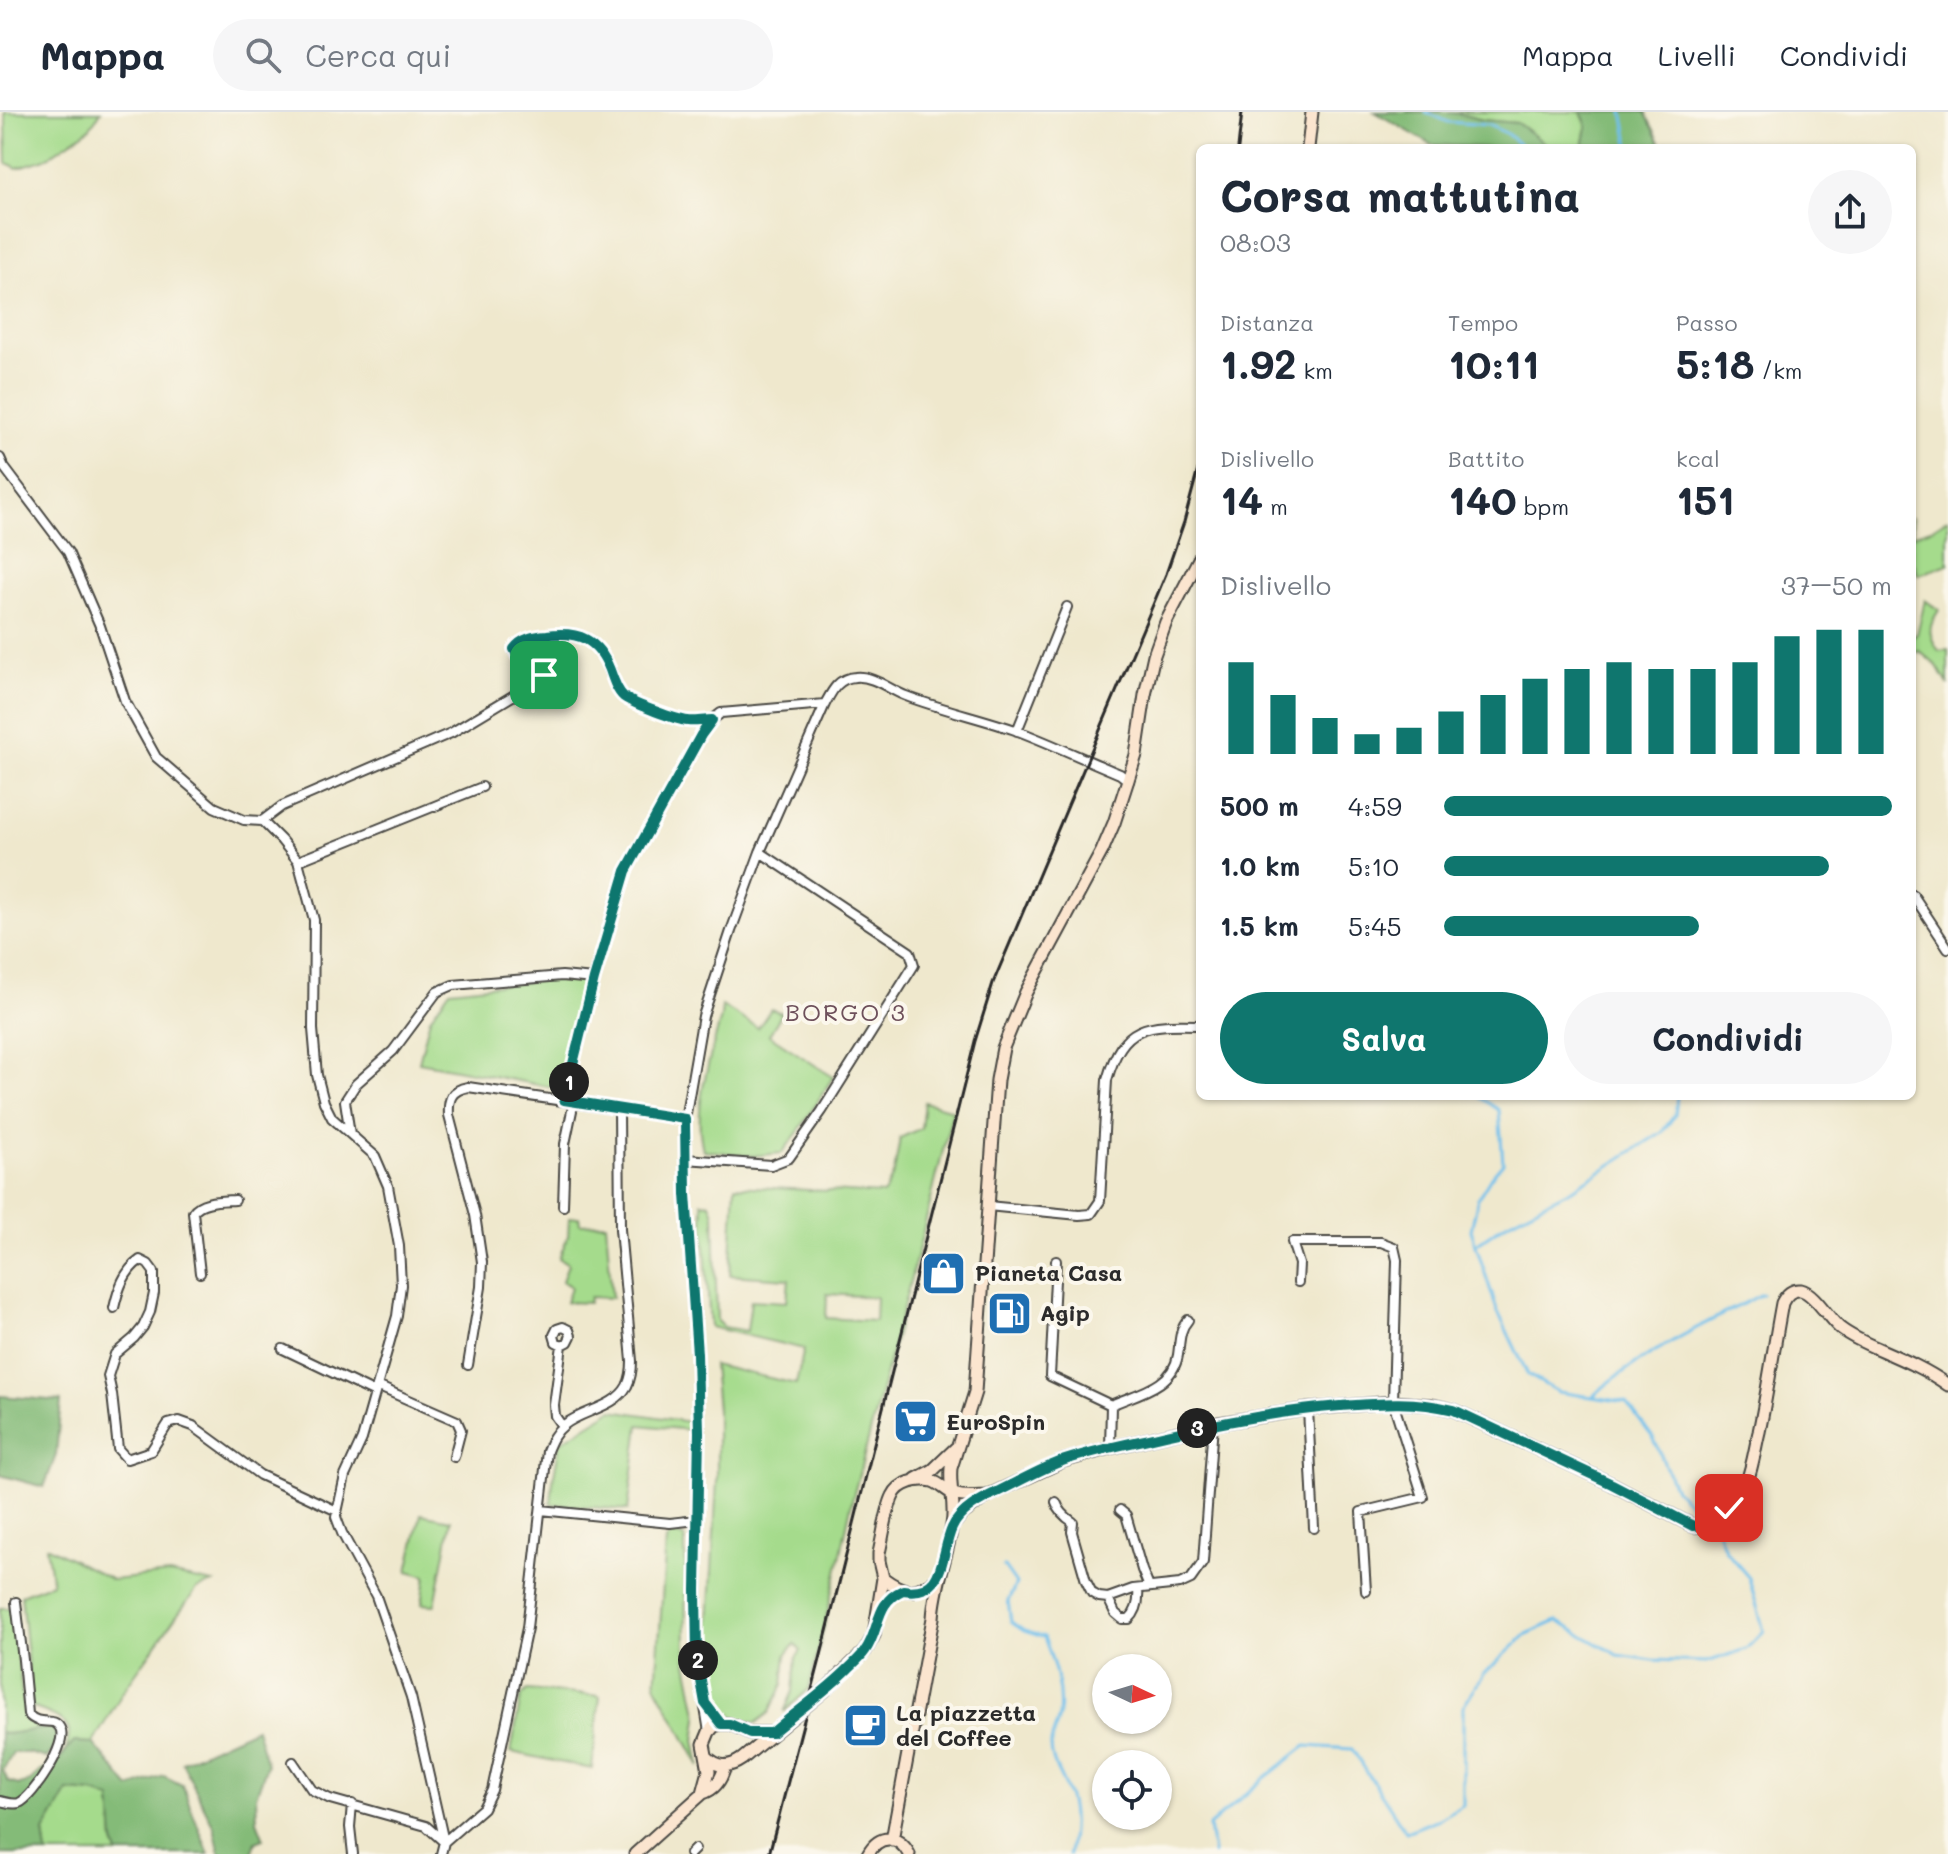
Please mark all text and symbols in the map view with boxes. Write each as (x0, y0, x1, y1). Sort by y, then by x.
search box (213, 19, 773, 91)
text: Mappa (40, 30, 165, 80)
icon: search (241, 33, 285, 77)
text: Cerca qui (305, 35, 451, 75)
text: Mappa (1522, 37, 1614, 73)
text: Livelli (1658, 37, 1736, 73)
text: Condividi (1780, 37, 1908, 73)
text: Corsa mattutina (1220, 166, 1580, 223)
button: share (1808, 170, 1892, 254)
text: 08:03 (1220, 225, 1291, 259)
text: Distanza (1220, 308, 1314, 337)
text: Tempo (1448, 308, 1518, 337)
text: Passo (1676, 308, 1738, 337)
text: 1.92 (1220, 337, 1296, 389)
text: 10:11 (1448, 337, 1540, 389)
text: 5:18 (1676, 337, 1755, 389)
text: km (1296, 356, 1333, 385)
text: /km (1755, 356, 1802, 385)
text: Dislivello (1220, 444, 1314, 473)
text: Battito (1448, 444, 1524, 473)
text: kcal (1676, 444, 1720, 473)
text: 14 (1220, 473, 1263, 525)
text: 140 (1448, 473, 1517, 525)
text: 151 (1676, 473, 1735, 525)
text: m (1263, 492, 1288, 521)
text: bpm (1517, 492, 1569, 521)
text: Dislivello (1220, 568, 1331, 602)
text: 37–50 m (1781, 568, 1892, 602)
pin (510, 641, 578, 709)
icon: arrive (522, 653, 566, 697)
text: 500 m (1220, 789, 1299, 823)
text: 4:59 (1348, 789, 1402, 823)
text: 1.0 km (1220, 849, 1300, 883)
text: 5:10 (1348, 849, 1399, 883)
text: 1.5 km (1220, 909, 1299, 943)
text: 5:45 (1348, 909, 1402, 943)
button: Salva (1220, 992, 1548, 1084)
button: Condividi (1564, 992, 1892, 1084)
district label: BORGO 3 (785, 996, 907, 1027)
pin: 1 (549, 1062, 589, 1102)
text: 1 (564, 1067, 574, 1096)
shop icon: Pianeta Casa (920, 1249, 968, 1297)
place label: Pianeta Casa (975, 1258, 1122, 1287)
fuel station icon: Agip (985, 1289, 1033, 1337)
place label: Agip (1040, 1298, 1090, 1327)
supermarket icon: EuroSpin (891, 1398, 939, 1446)
place label: EuroSpin (946, 1407, 1045, 1436)
pin: 3 (1177, 1408, 1217, 1448)
text: 3 (1190, 1413, 1204, 1442)
pin (1695, 1474, 1763, 1542)
icon: check (1707, 1486, 1751, 1530)
pin: 2 (678, 1640, 718, 1680)
text: 2 (692, 1645, 704, 1674)
north arrow (1092, 1654, 1172, 1734)
map controls (1092, 1654, 1172, 1830)
place label: La piazzetta del Coffee (896, 1698, 1036, 1752)
cafe icon: La piazzetta del Coffee (841, 1702, 889, 1750)
button: locate (1092, 1750, 1172, 1830)

